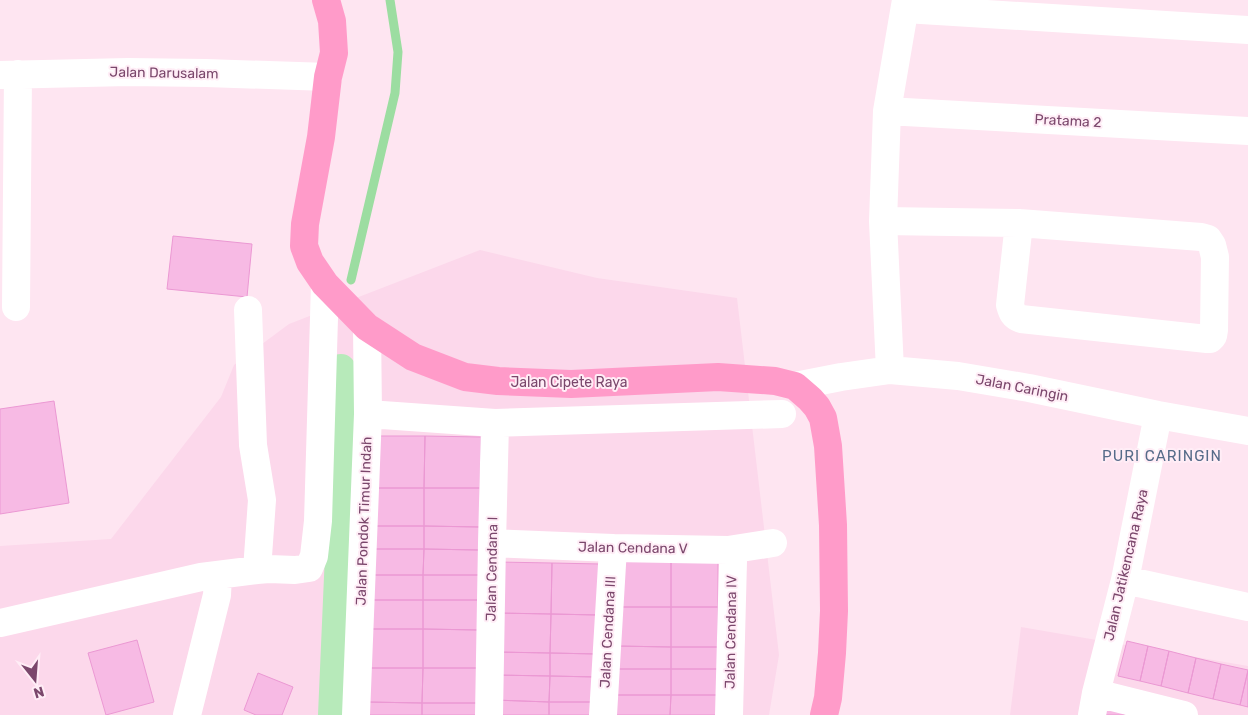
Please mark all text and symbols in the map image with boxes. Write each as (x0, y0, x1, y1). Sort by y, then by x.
street label: Jalan Darusalam (109, 64, 219, 82)
street label: Pratama 2 (1034, 111, 1102, 131)
street label: Jalan Caringin (974, 371, 1070, 405)
street label: Jalan Cipete Raya (510, 374, 628, 391)
street label: Jalan Pondok Timur Indah (353, 436, 375, 606)
district label: PURI CARINGIN (1102, 447, 1222, 465)
street label: Jalan Jatikencana Raya (1100, 487, 1152, 643)
street label: Jalan Cendana I (483, 516, 501, 622)
street label: Jalan Cendana V (578, 539, 688, 557)
street label: Jalan Cendana III (597, 575, 619, 689)
street label: Jalan Cendana IV (722, 575, 740, 689)
north arrow (10, 655, 60, 705)
text: N (31, 682, 46, 702)

